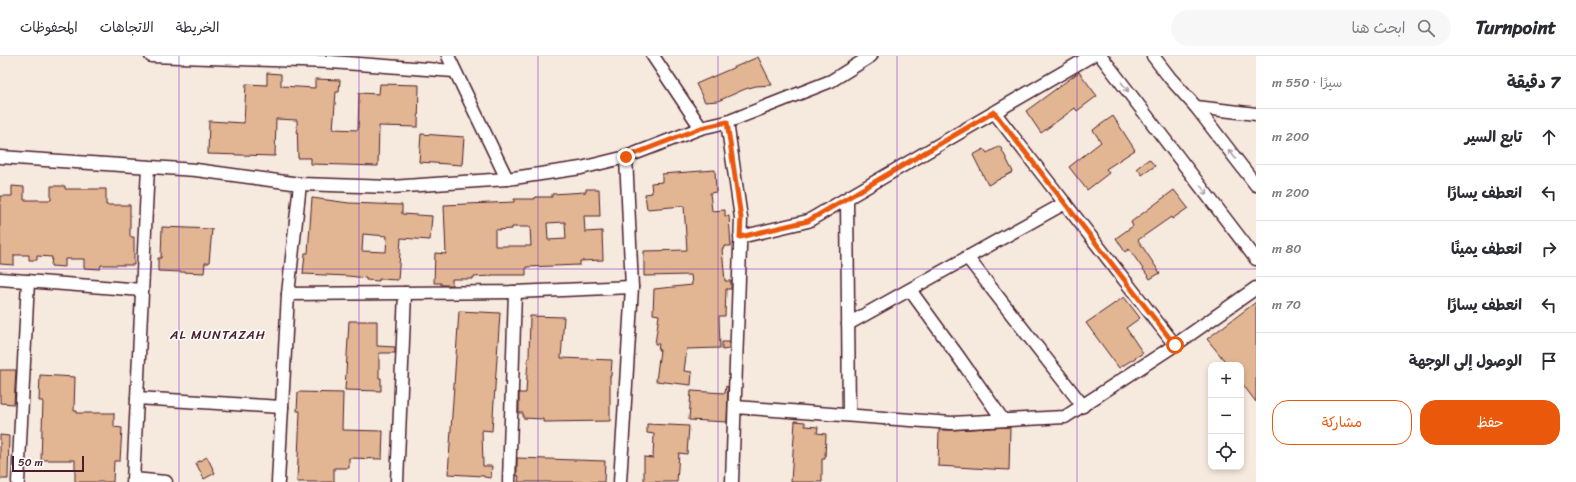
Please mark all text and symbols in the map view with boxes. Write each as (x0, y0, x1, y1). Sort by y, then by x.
search box (1171, 10, 1451, 46)
text: Turnpoint (1475, 11, 1556, 44)
text: المحفوظات (20, 15, 78, 40)
text: الاتجاهات (100, 15, 154, 40)
text: الخريطة (176, 15, 219, 40)
text: ابحث هنا (1351, 15, 1405, 41)
icon: search (1415, 17, 1437, 39)
text: 7 دقيقة (1507, 67, 1560, 97)
text: سيرًا · 550 m (1272, 71, 1342, 94)
one-way arrow (1121, 81, 1129, 92)
text: تابع السير (1465, 124, 1522, 150)
text: 200 m (1272, 125, 1309, 148)
icon: ahead (1538, 126, 1560, 148)
route end (617, 148, 635, 166)
one-way arrow (1228, 148, 1236, 159)
text: انعطف يسارًا (1447, 180, 1522, 206)
text: 200 m (1272, 181, 1309, 204)
icon: left (1538, 182, 1560, 204)
one-way arrow (1199, 185, 1208, 196)
text: انعطف يمينًا (1451, 236, 1522, 262)
text: 80 m (1272, 237, 1301, 260)
icon: right (1538, 238, 1560, 260)
text: انعطف يسارًا (1447, 292, 1522, 318)
text: 70 m (1272, 293, 1301, 316)
icon: left (1538, 294, 1560, 316)
district label: AL MUNTAZAH (169, 323, 266, 346)
route start (1166, 336, 1184, 354)
text: الوصول إلى الوجهة (1409, 348, 1522, 374)
icon: arrive (1538, 350, 1560, 372)
map controls (1208, 362, 1244, 470)
button: + (1208, 362, 1244, 398)
button: − (1208, 398, 1244, 434)
button: مشاركة (1272, 400, 1412, 445)
button: حفظ (1420, 400, 1560, 445)
button: locate (1208, 434, 1244, 470)
text: 50 m (18, 453, 43, 472)
scale bar (12, 454, 84, 473)

